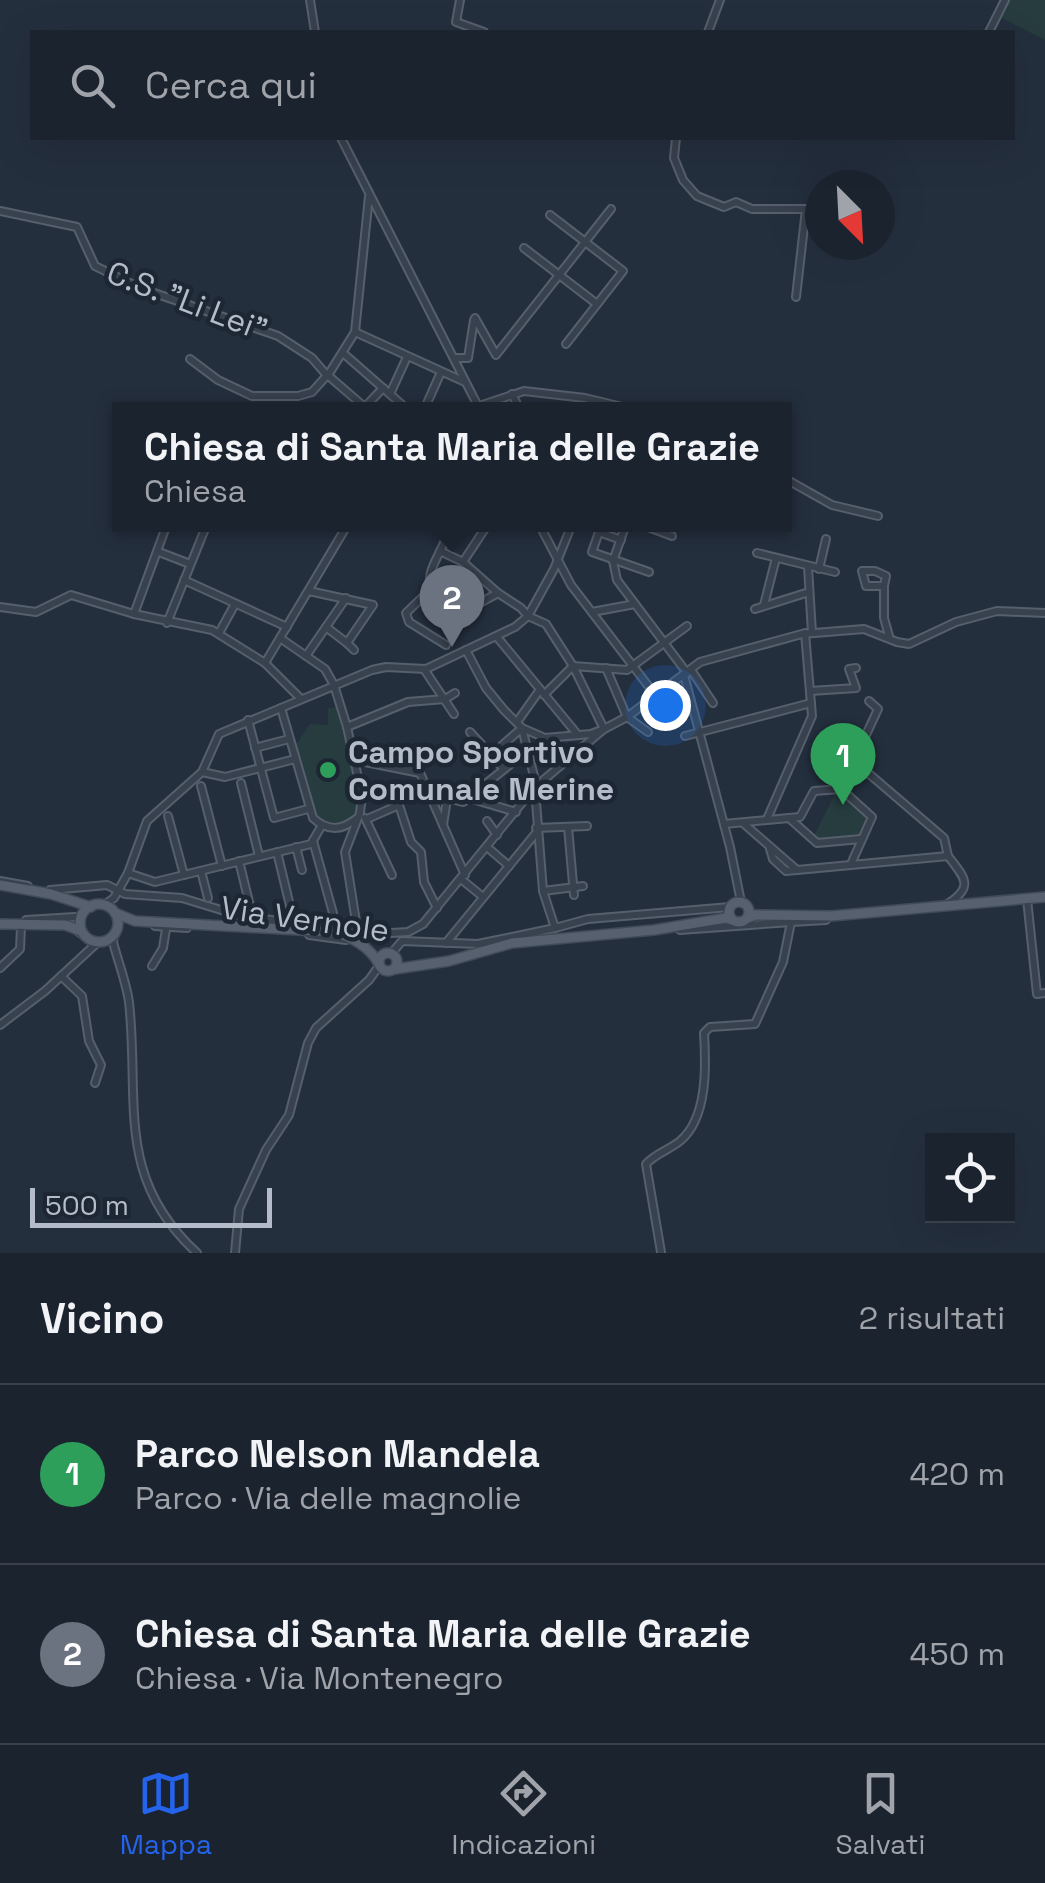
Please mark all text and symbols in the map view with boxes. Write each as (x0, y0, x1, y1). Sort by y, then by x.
search box (30, 30, 1015, 140)
icon: search (65, 58, 120, 113)
text: Cerca qui (145, 61, 317, 109)
north arrow (805, 170, 895, 260)
street label: C.S. "Li Lei" (101, 252, 273, 350)
popup (112, 402, 792, 532)
text: Chiesa di Santa Maria delle Grazie (144, 423, 760, 471)
text: Chiesa (144, 471, 246, 511)
pin: 2 (420, 564, 484, 647)
your location (640, 680, 691, 731)
pin: 1 (810, 722, 876, 805)
place label: Campo Sportivo Comunale Merine (348, 732, 614, 809)
marker: Campo Sportivo Comunale Merine (317, 759, 339, 781)
street label: Via Vernole (218, 887, 392, 951)
map controls (925, 1133, 1015, 1223)
button: locate (925, 1133, 1015, 1223)
scale bar (30, 1183, 272, 1228)
text: 500 m (45, 1187, 129, 1223)
text: Vicino (40, 1292, 165, 1345)
text: 2 risultati (859, 1298, 1005, 1338)
text: Parco Nelson Mandela (135, 1430, 540, 1478)
text: 1 (65, 1454, 80, 1494)
text: 420 m (909, 1454, 1005, 1494)
text: Parco · Via delle magnolie (135, 1478, 521, 1518)
text: Chiesa di Santa Maria delle Grazie (135, 1610, 751, 1658)
text: 2 (63, 1634, 82, 1674)
text: 450 m (910, 1634, 1005, 1674)
text: Chiesa · Via Montenegro (135, 1658, 503, 1698)
tab: Mappa (120, 1766, 212, 1862)
tab: Indicazioni (452, 1766, 596, 1862)
tab: Salvati (836, 1766, 925, 1862)

